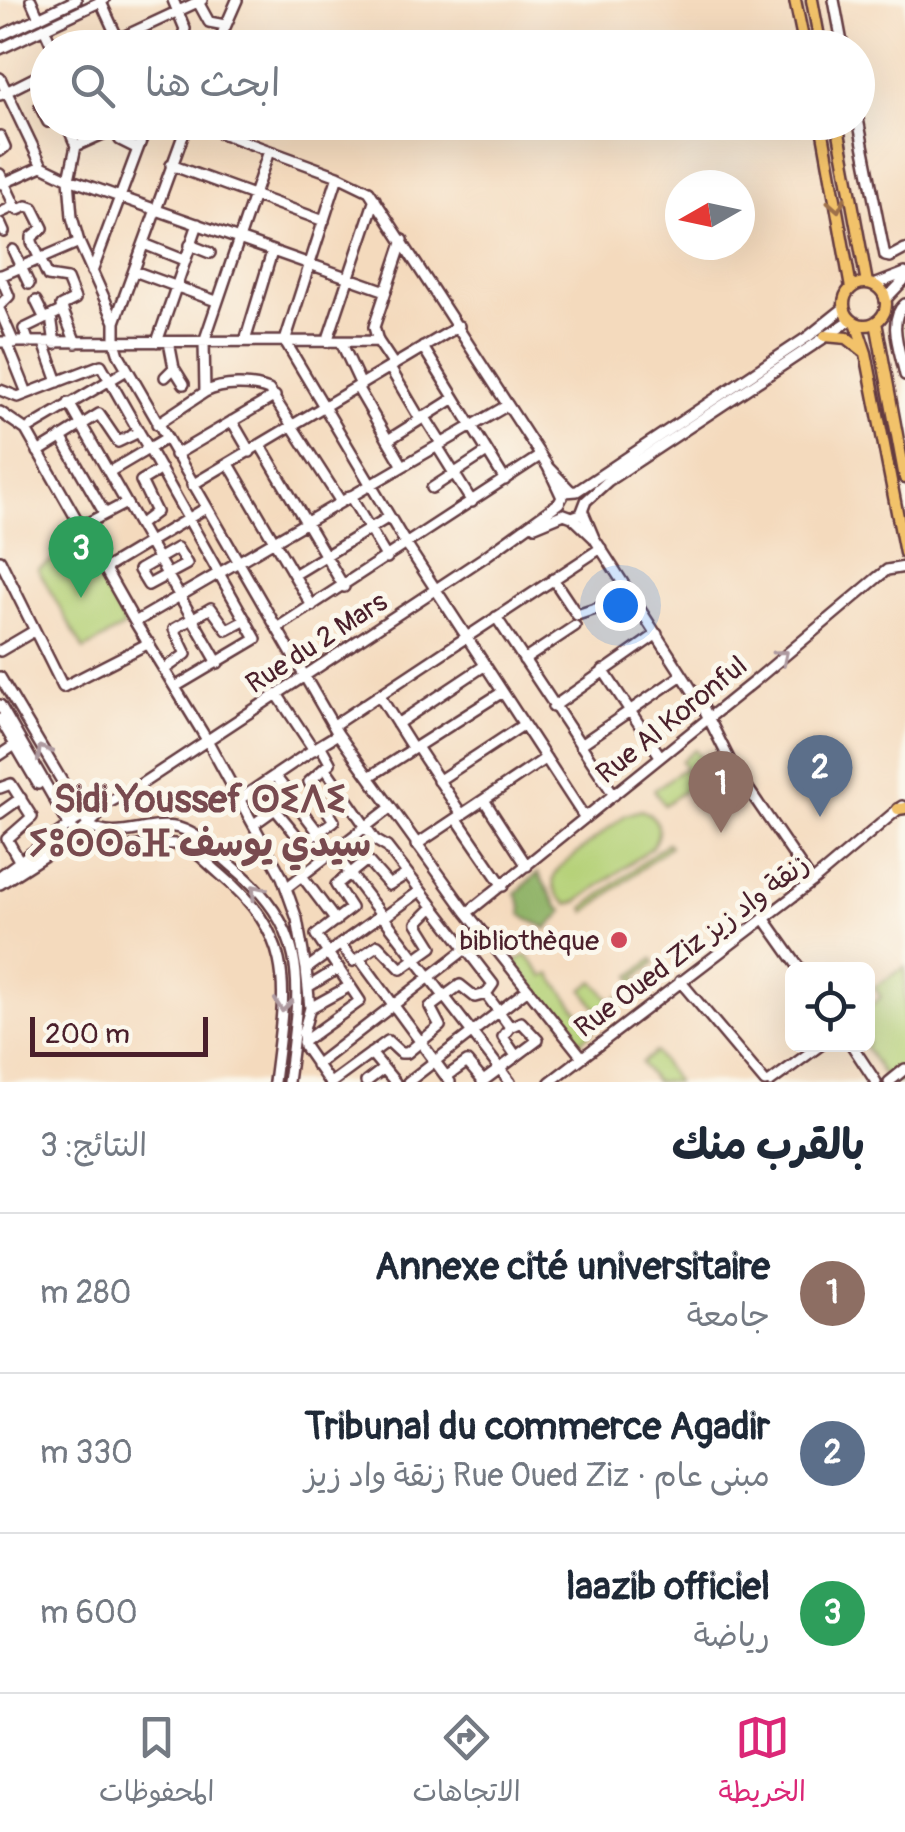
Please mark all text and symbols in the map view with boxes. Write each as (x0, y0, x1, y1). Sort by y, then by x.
search box (30, 30, 875, 140)
icon: search (65, 58, 120, 113)
text: ابحث هنا (145, 60, 280, 108)
north arrow (665, 170, 755, 260)
one-way arrow (826, 197, 847, 213)
pin: 3 (48, 516, 114, 598)
your location (595, 580, 646, 631)
street label: Rue du 2 Mars (240, 584, 394, 702)
street label: Rue Al Koronful (589, 649, 754, 792)
one-way arrow (771, 650, 789, 668)
pin: 2 (788, 734, 852, 817)
one-way arrow (36, 744, 55, 762)
pin: 1 (688, 750, 754, 833)
district label: Sidi Youssef ⵙⵉⴷⵉ ⵢⵓⵙⵙⴰⴼ سيدي يوسف (29, 776, 371, 871)
street label: Rue Oued Ziz زنقة واد زيز (568, 847, 816, 1046)
one-way arrow (251, 884, 269, 903)
place label: bibliothèque (460, 924, 599, 959)
marker: bibliothèque (608, 929, 630, 951)
map controls (785, 962, 875, 1052)
button: locate (785, 962, 875, 1052)
one-way arrow (273, 998, 294, 1014)
scale bar (30, 1012, 208, 1056)
text: 200 m (45, 1017, 130, 1052)
text: بالقرب منك (672, 1120, 865, 1172)
text: النتائج: 3 (40, 1126, 147, 1166)
text: Annexe cité universitaire (375, 1243, 770, 1291)
text: 280 m (40, 1273, 131, 1313)
text: 1 (826, 1273, 839, 1313)
text: جامعة (687, 1296, 770, 1336)
text: Tribunal du commerce Agadir (304, 1403, 770, 1451)
text: 330 m (40, 1433, 133, 1473)
text: 2 (824, 1433, 841, 1473)
text: مبنى عام · Rue Oued Ziz زنقة واد زيز (305, 1456, 770, 1496)
text: laazib officiel (566, 1563, 770, 1611)
text: 600 m (40, 1593, 138, 1633)
text: 3 (824, 1593, 841, 1633)
text: رياضة (693, 1616, 770, 1656)
tab: المحفوظات (99, 1710, 214, 1816)
tab: الاتجاهات (412, 1710, 521, 1816)
tab: الخريطة (719, 1710, 806, 1816)

